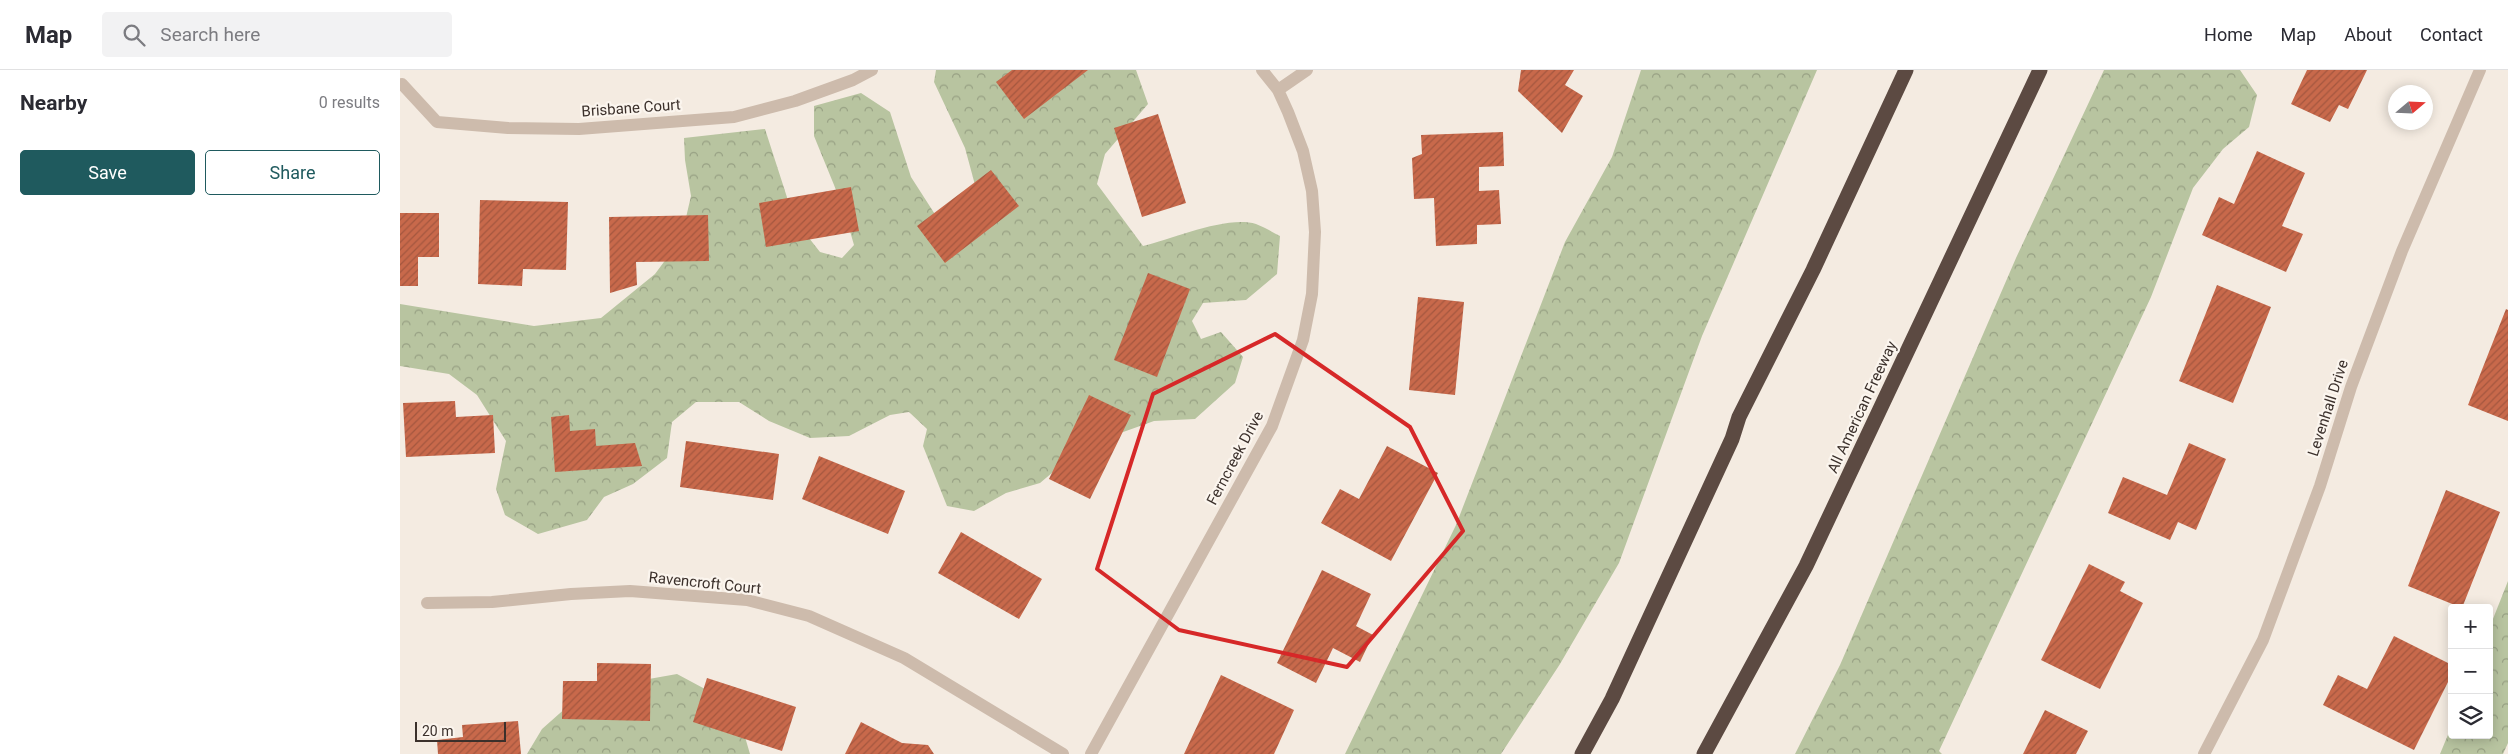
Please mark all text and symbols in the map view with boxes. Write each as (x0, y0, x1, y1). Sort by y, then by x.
search box (102, 12, 452, 57)
text: Map (25, 21, 72, 49)
icon: search (120, 21, 148, 49)
text: Search here (160, 23, 260, 46)
text: Home (2204, 24, 2253, 45)
text: Map (2281, 24, 2316, 45)
text: About (2344, 24, 2392, 45)
text: Contact (2420, 24, 2483, 45)
north arrow (2388, 85, 2433, 130)
text: Nearby (20, 91, 87, 115)
text: 0 results (319, 93, 380, 112)
street label: Brisbane Court (581, 96, 681, 120)
button: Save (20, 150, 195, 195)
button: Share (205, 150, 380, 195)
street label: All American Freeway (1823, 338, 1901, 476)
street label: Levenhall Drive (2304, 357, 2352, 459)
street label: Ferncreek Drive (1203, 408, 1267, 508)
street label: Ravencroft Court (648, 568, 762, 598)
map controls (2448, 604, 2493, 739)
button: + (2448, 604, 2493, 649)
button: − (2448, 649, 2493, 694)
button: layers (2448, 694, 2493, 739)
scale bar (415, 719, 506, 742)
text: 20 m (422, 723, 454, 739)

